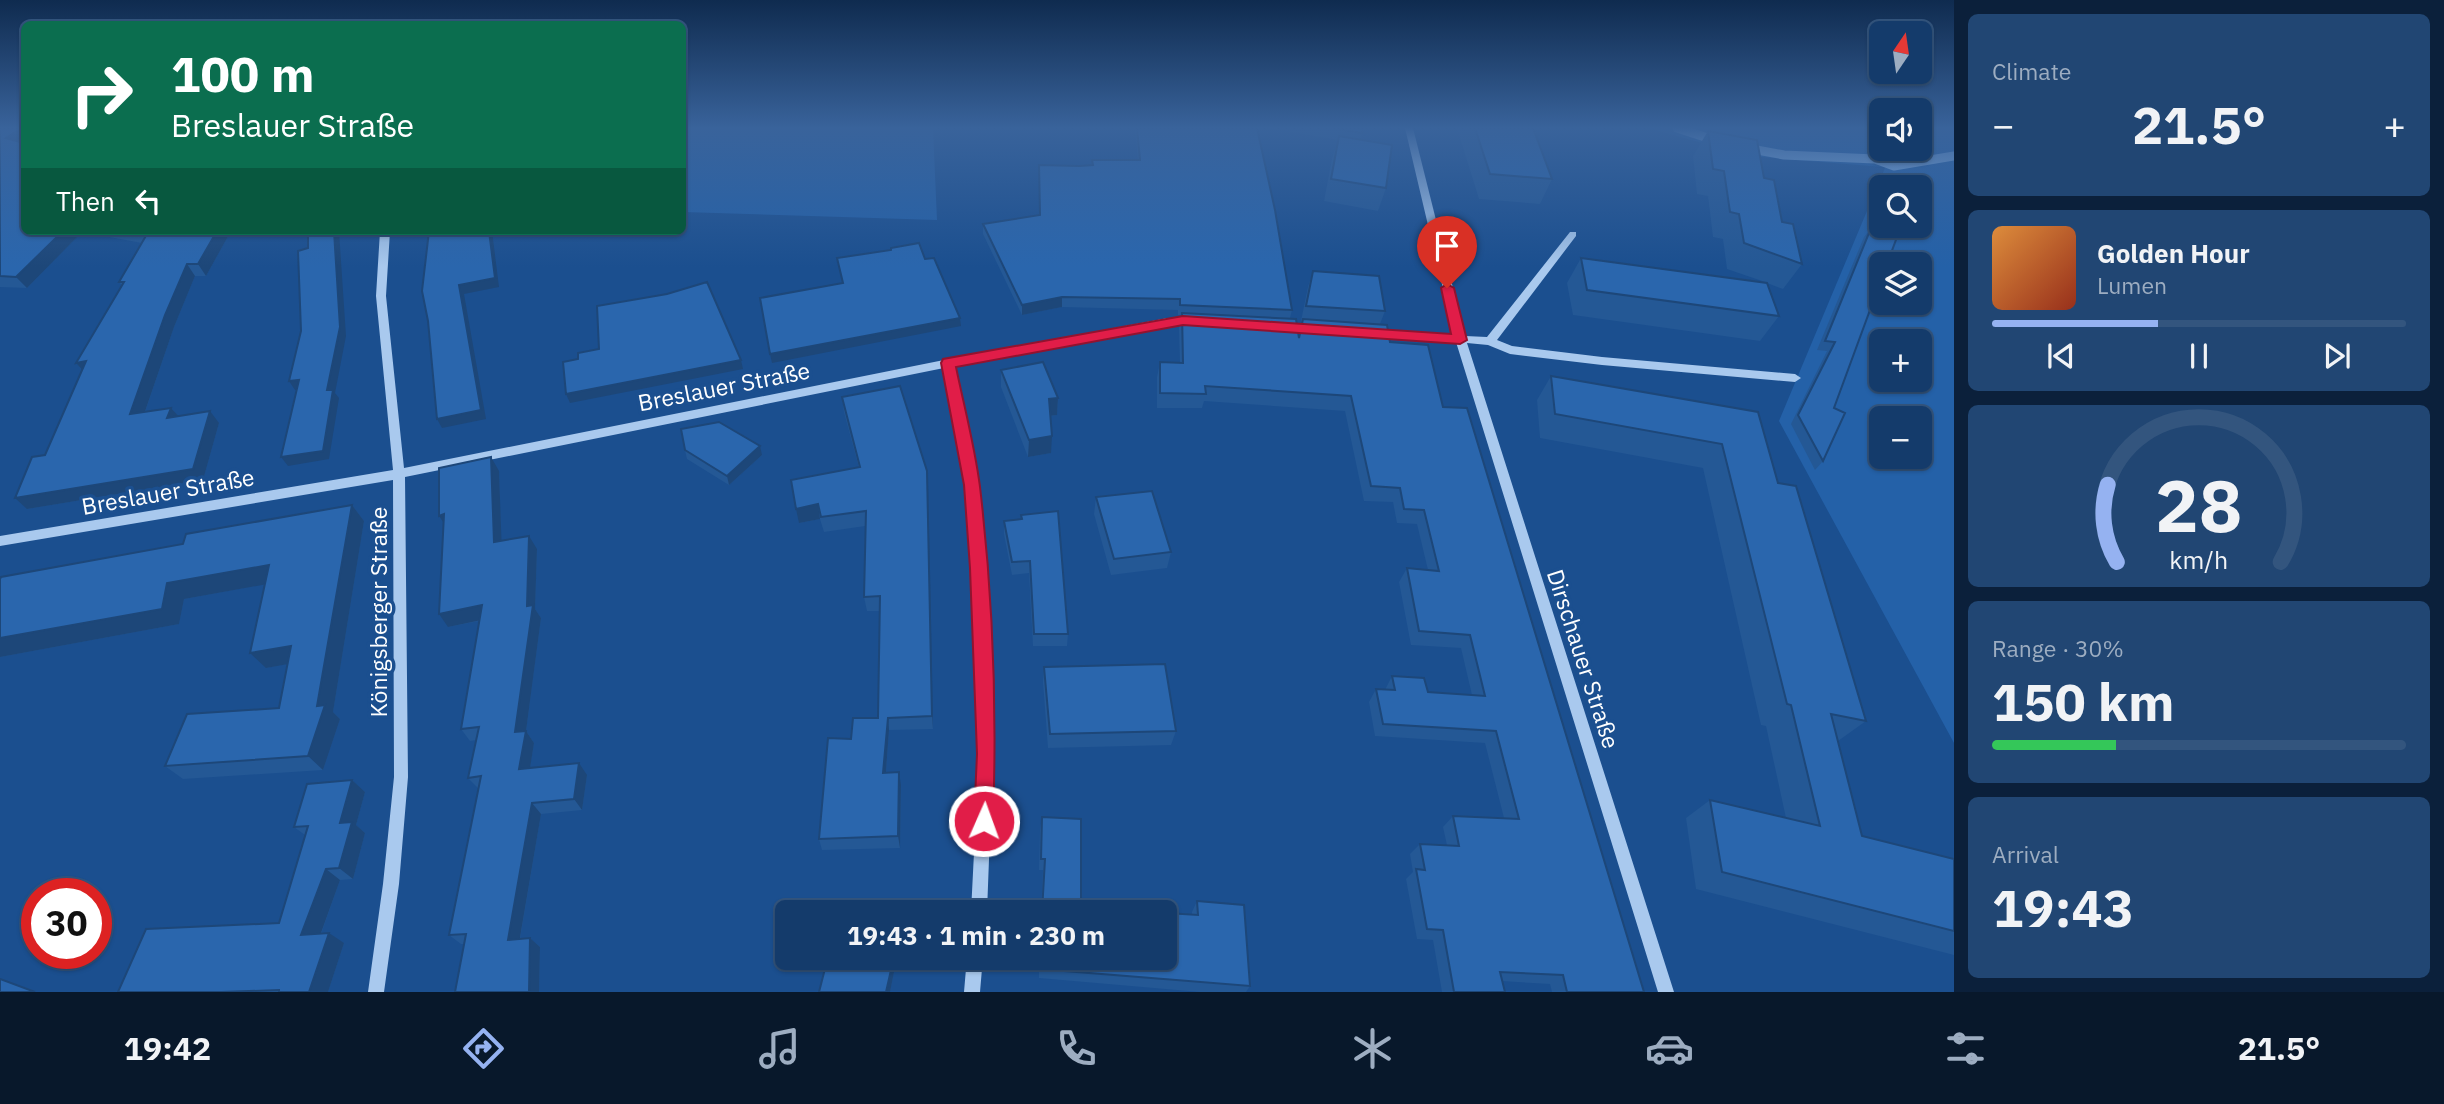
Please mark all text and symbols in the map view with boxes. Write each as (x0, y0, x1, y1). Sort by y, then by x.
north arrow (1869, 21, 1932, 84)
map controls (1869, 21, 1932, 469)
text: 100 m (171, 42, 315, 105)
icon: right (56, 49, 147, 140)
text: Climate (1992, 56, 2071, 86)
text: 21.5° (2132, 91, 2266, 158)
button: sound (1869, 98, 1932, 161)
text: − (1992, 100, 2015, 149)
text: + (2383, 100, 2406, 149)
text: Breslauer Straße (171, 104, 414, 146)
button: search (1869, 175, 1932, 238)
icon: left (129, 182, 167, 220)
text: Then (56, 184, 115, 218)
pin (1417, 216, 1477, 288)
icon: arrive (1428, 227, 1466, 265)
text: Golden Hour (2097, 236, 2250, 270)
button: layers (1869, 252, 1932, 315)
text: Lumen (2097, 270, 2167, 300)
button: + (1869, 329, 1932, 392)
icon: previous (2042, 337, 2080, 375)
icon: pause (2180, 337, 2218, 375)
icon: next (2318, 337, 2356, 375)
street label: Breslauer Straße (635, 355, 812, 417)
button: − (1869, 406, 1932, 469)
text: 28 (2155, 457, 2243, 552)
street label: Breslauer Straße (79, 461, 256, 521)
street label: Königsberger Straße (363, 507, 393, 717)
text: km/h (2170, 543, 2228, 576)
street label: Dirschauer Straße (1541, 565, 1627, 752)
text: Range · 30% (1992, 633, 2124, 663)
text: 150 km (1992, 668, 2174, 735)
position arrow (947, 784, 1021, 858)
text: Arrival (1992, 839, 2059, 869)
text: 19:43 (1992, 874, 2134, 941)
speed limit sign: 30 (21, 878, 112, 969)
text: 19:43 · 1 min · 230 m (847, 918, 1105, 952)
icon: directions (459, 1024, 508, 1073)
icon: music (755, 1024, 804, 1073)
icon: phone (1052, 1024, 1101, 1073)
icon: climate (1348, 1024, 1397, 1073)
icon: car (1645, 1024, 1694, 1073)
icon: filters (1941, 1024, 1990, 1073)
text: 19:42 (124, 1027, 211, 1069)
text: 21.5° (2238, 1027, 2320, 1069)

